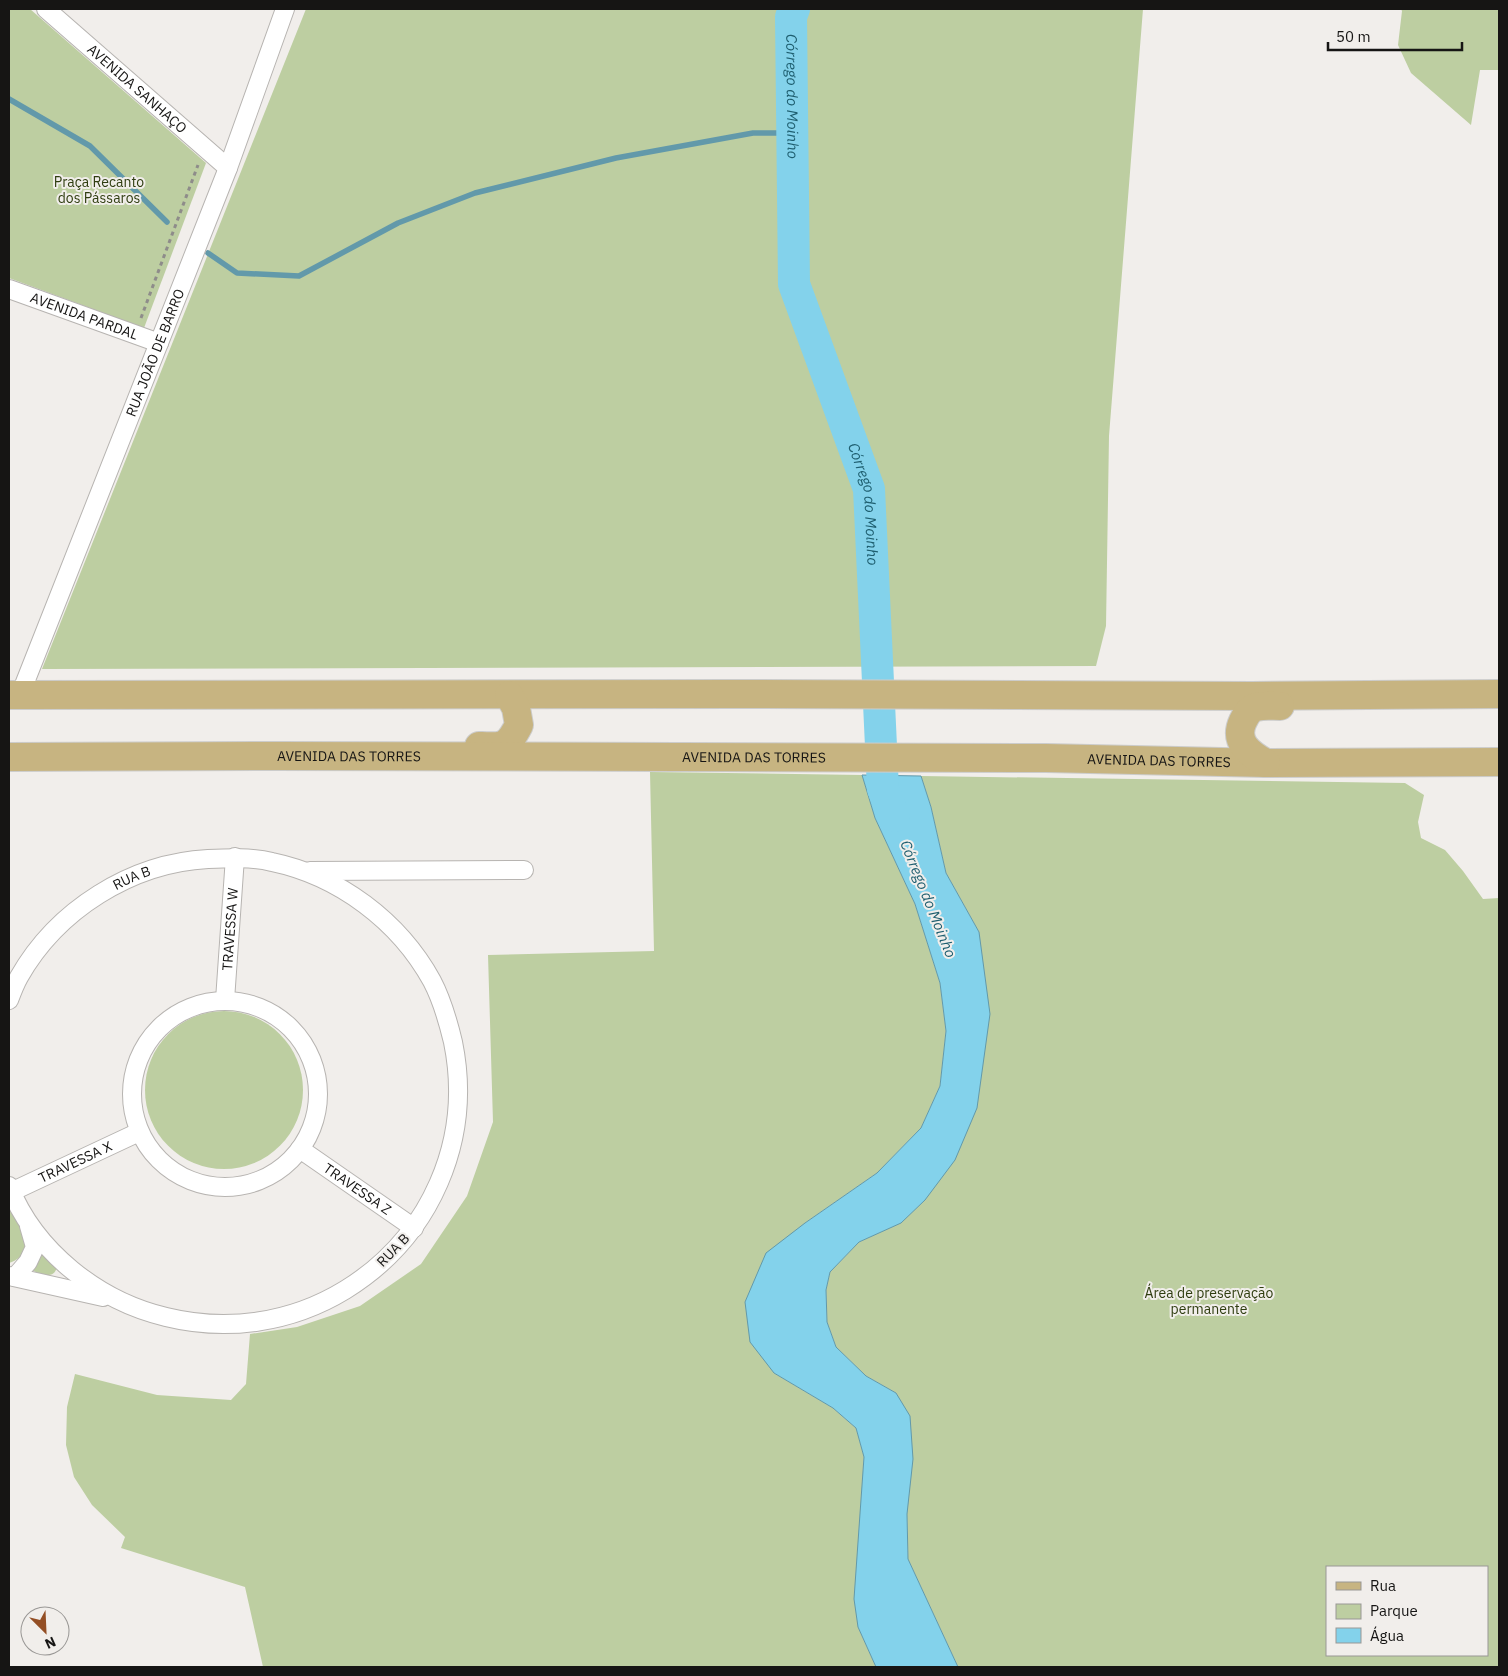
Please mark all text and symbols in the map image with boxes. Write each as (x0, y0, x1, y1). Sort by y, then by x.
scale bar (1328, 20, 1462, 52)
text: 50 m (1336, 27, 1371, 46)
water label: Córrego do Moinho (782, 34, 803, 159)
street label: AVENIDA SANHAÇO (84, 40, 191, 137)
park label: Praça Recanto dos Pássaros (54, 173, 144, 207)
street label: RUA JOÃO DE BARRO (122, 286, 188, 419)
street label: AVENIDA PARDAL (28, 288, 141, 344)
water label: Córrego do Moinho (844, 440, 883, 566)
street label: AVENIDA DAS TORRES (277, 747, 421, 765)
street label: AVENIDA DAS TORRES (682, 748, 826, 766)
street label: AVENIDA DAS TORRES (1087, 750, 1231, 771)
water label: Córrego do Moinho (896, 837, 961, 960)
street label: RUA B (110, 862, 153, 894)
street label: TRAVESSA W (218, 887, 242, 971)
street label: TRAVESSA X (36, 1137, 115, 1187)
street label: TRAVESSA Z (320, 1159, 395, 1219)
street label: RUA B (373, 1230, 413, 1270)
park label: Área de preservação permanente (1145, 1283, 1274, 1318)
legend (1326, 1566, 1488, 1656)
text: Rua (1370, 1576, 1396, 1595)
text: Parque (1370, 1601, 1418, 1620)
north arrow (20, 1606, 70, 1656)
text: Água (1370, 1626, 1404, 1645)
text: N (42, 1633, 59, 1653)

